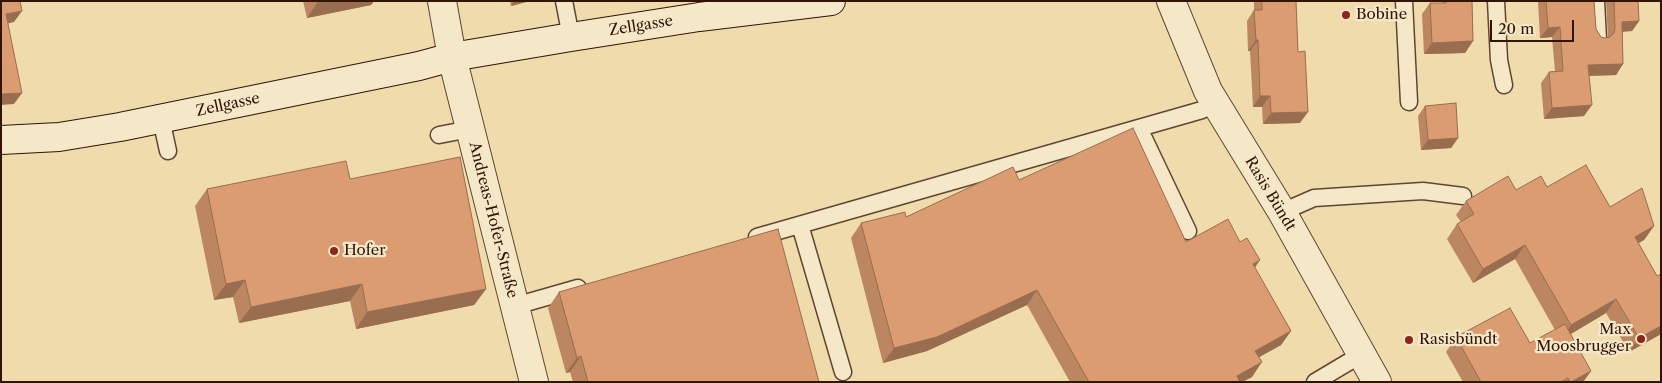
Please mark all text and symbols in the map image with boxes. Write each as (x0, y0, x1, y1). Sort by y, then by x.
place label: Bobine (1356, 6, 1407, 24)
marker: Bobine (1340, 9, 1352, 21)
scale bar (1492, 10, 1576, 42)
street label: Zellgasse (608, 12, 674, 40)
text: 20 m (1498, 19, 1534, 38)
street label: Zellgasse (194, 89, 262, 121)
street label: Andreas-Hofer-Straße (465, 140, 521, 300)
street label: Rasis Bündt (1241, 153, 1299, 235)
place label: Hofer (344, 242, 386, 260)
marker: Hofer (328, 245, 340, 257)
place label: Max Moosbrugger (1536, 321, 1631, 356)
place label: Rasisbündt (1419, 331, 1497, 349)
marker: Max Moosbrugger (1635, 333, 1647, 345)
marker: Rasisbündt (1403, 334, 1415, 346)

